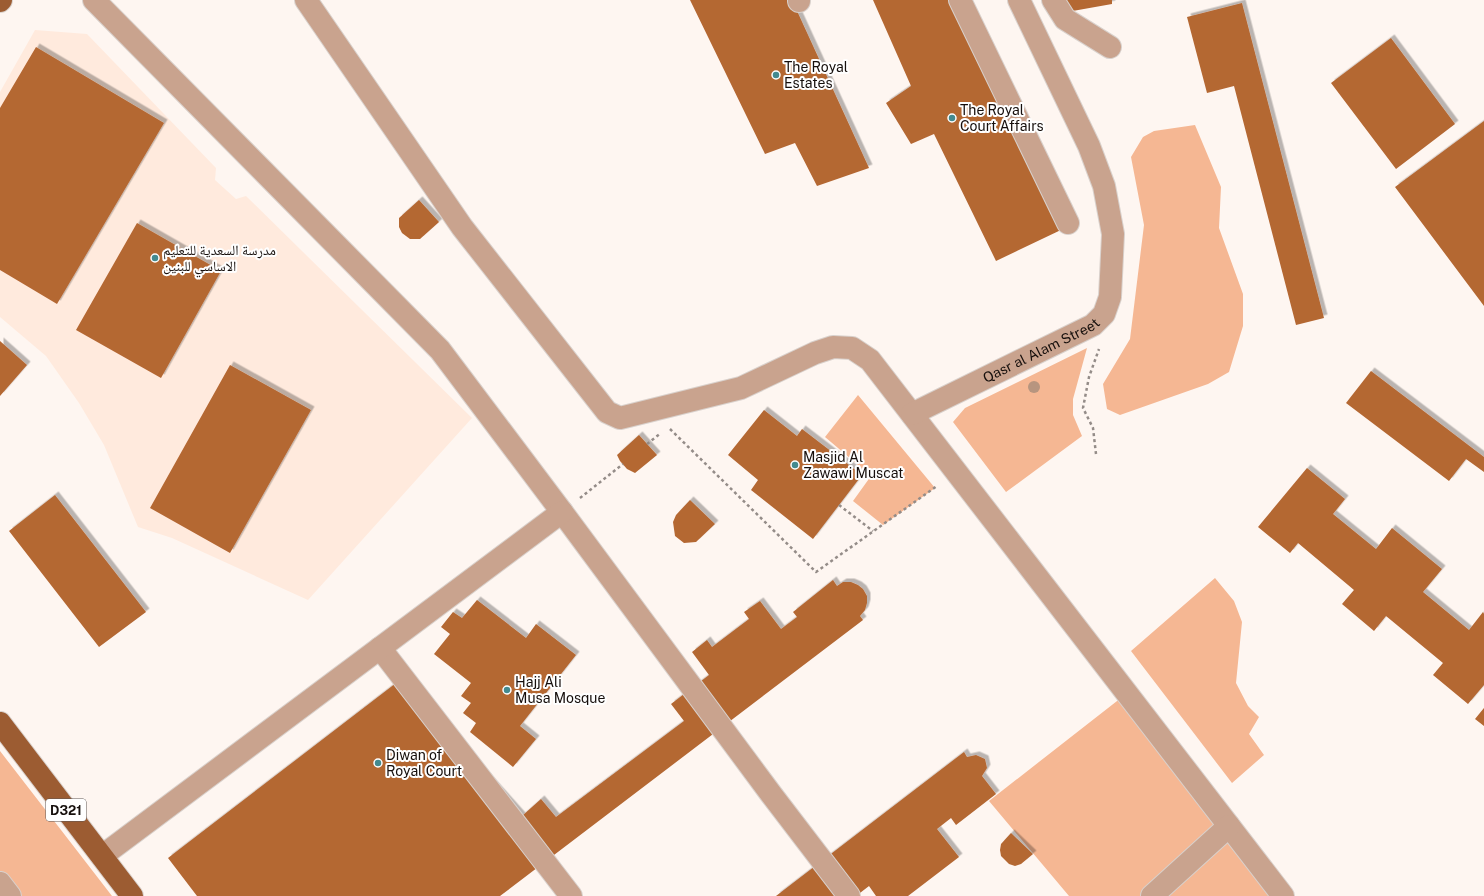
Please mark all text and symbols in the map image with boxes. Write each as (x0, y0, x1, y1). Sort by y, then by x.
place label: The Royal Estates (784, 59, 848, 91)
marker: The Royal Estates (771, 70, 781, 80)
place label: The Royal Court Affairs (960, 102, 1044, 134)
marker: The Royal Court Affairs (947, 113, 957, 123)
place label: مدرسة السعدية للتعليم الاساسي للبنين (163, 242, 276, 278)
marker: مدرسة السعدية للتعليم الاساسي للبنين (150, 253, 160, 263)
street label: Qasr al Alam Street (980, 315, 1103, 386)
place label: Masjid Al Zawawi Muscat (803, 449, 904, 481)
marker: Masjid Al Zawawi Muscat (790, 460, 800, 470)
place label: Hajj Ali Musa Mosque (515, 674, 605, 706)
marker: Hajj Ali Musa Mosque (502, 685, 512, 695)
place label: Diwan of Royal Court (386, 747, 462, 779)
marker: Diwan of Royal Court (373, 758, 383, 768)
road number: D321 (46, 799, 86, 821)

